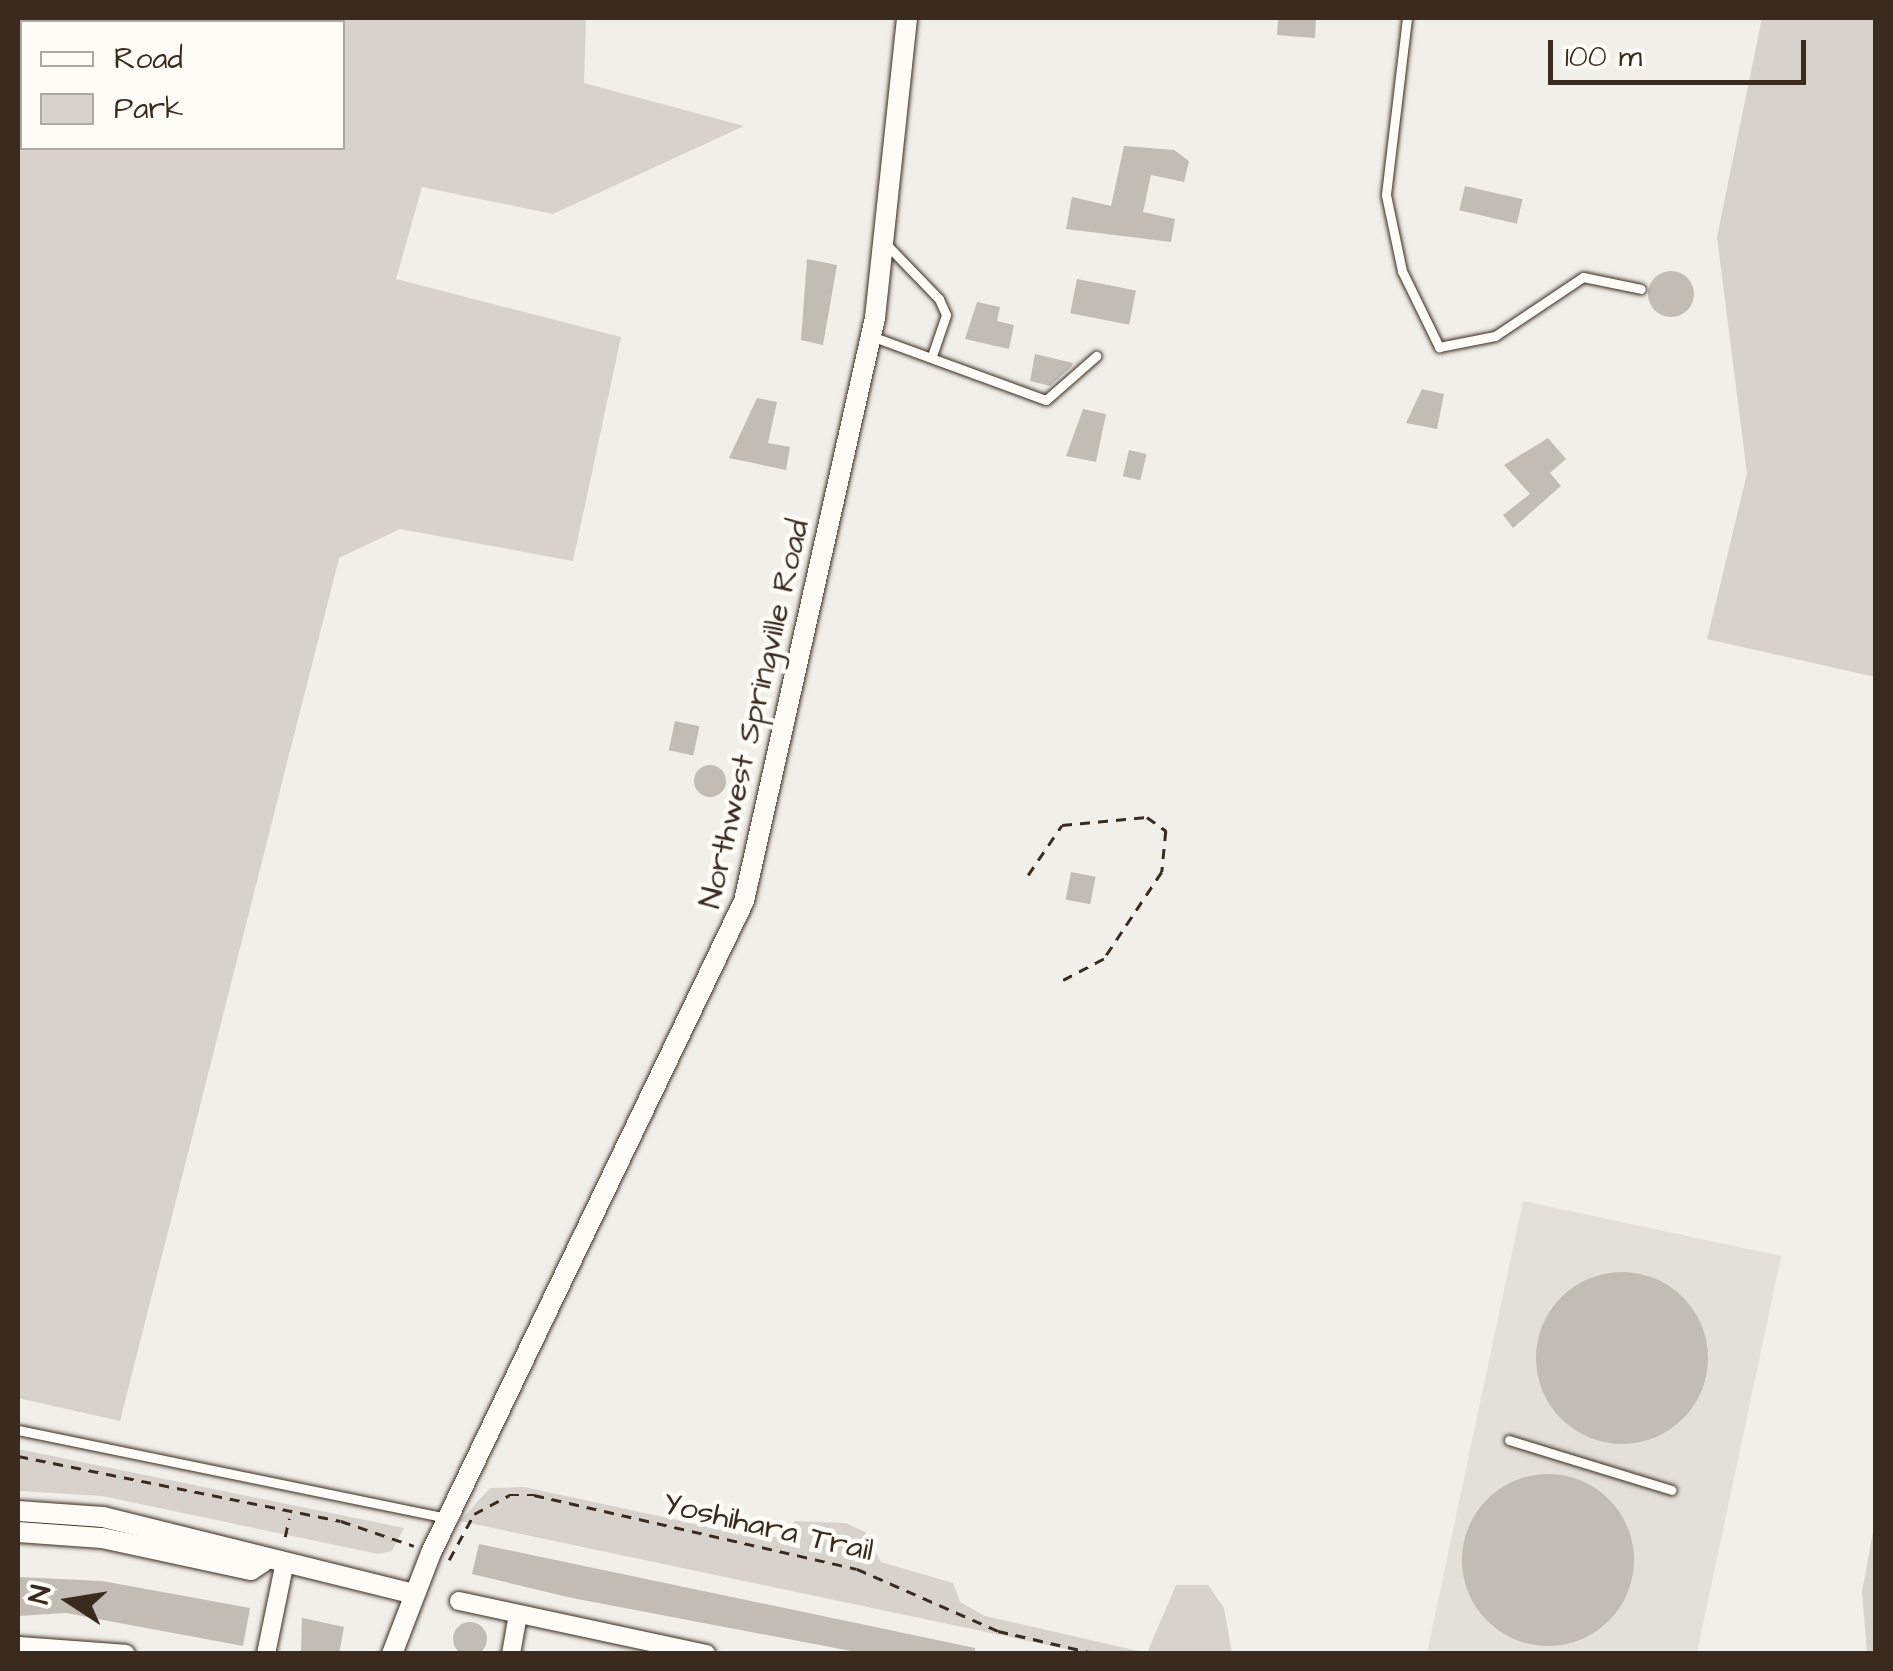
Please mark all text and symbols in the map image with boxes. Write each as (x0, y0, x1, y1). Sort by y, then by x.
legend (20, 20, 345, 150)
scale bar (1553, 20, 1810, 82)
text: 100 m (1565, 36, 1642, 78)
text: Road (114, 38, 183, 80)
text: Park (114, 88, 183, 130)
street label: Northwest Springville Road (692, 516, 818, 912)
street label: Yoshihara Trail (659, 1485, 877, 1571)
north arrow (20, 1551, 120, 1651)
text: N (19, 1582, 61, 1607)

